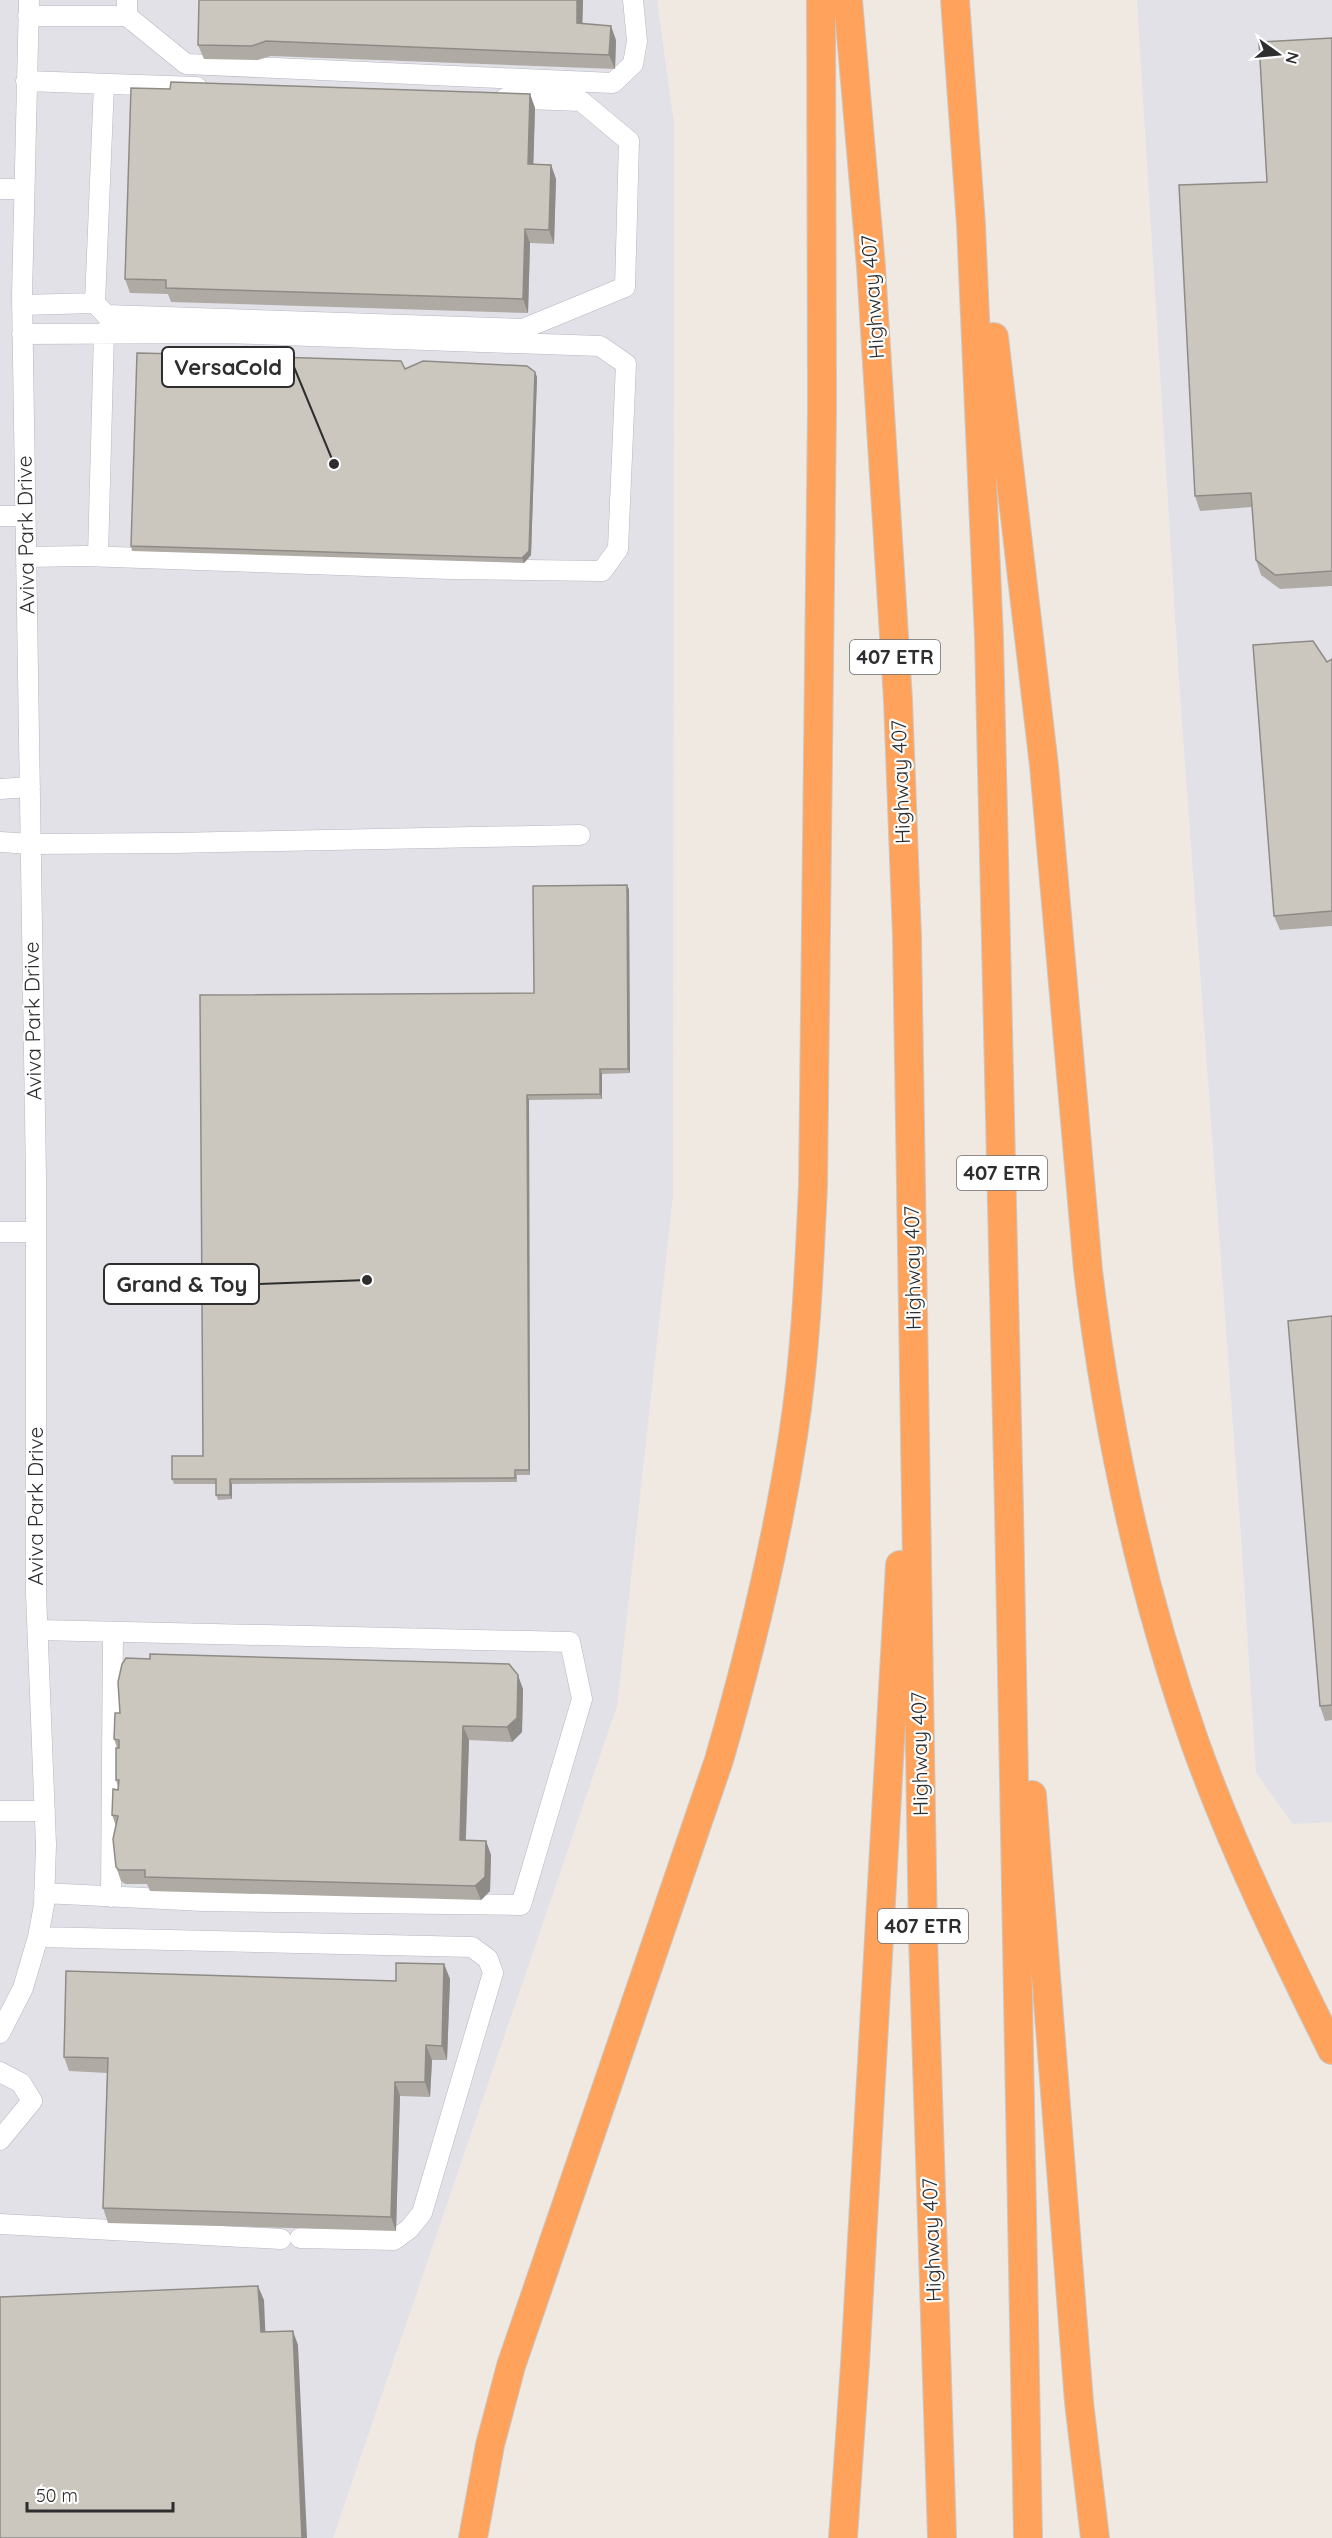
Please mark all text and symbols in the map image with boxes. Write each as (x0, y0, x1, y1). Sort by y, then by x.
north arrow (1248, 24, 1308, 84)
text: N (1281, 50, 1304, 66)
street label: Highway 407 (855, 234, 889, 360)
callout: VersaCold (162, 347, 294, 387)
text: VersaCold (174, 353, 282, 381)
street label: Aviva Park Drive (11, 455, 39, 615)
road number: 407 ETR (850, 640, 940, 674)
street label: Highway 407 (885, 719, 915, 844)
street label: Aviva Park Drive (18, 941, 46, 1101)
road number: 407 ETR (957, 1156, 1047, 1190)
street label: Highway 407 (898, 1206, 926, 1330)
callout: Grand & Toy (104, 1264, 259, 1304)
text: Grand & Toy (116, 1270, 248, 1298)
street label: Aviva Park Drive (22, 1427, 48, 1585)
street label: Highway 407 (905, 1692, 933, 1816)
road number: 407 ETR (878, 1909, 968, 1943)
street label: Highway 407 (916, 2177, 946, 2302)
scale bar (27, 2475, 172, 2513)
text: 50 m (36, 2484, 78, 2507)

